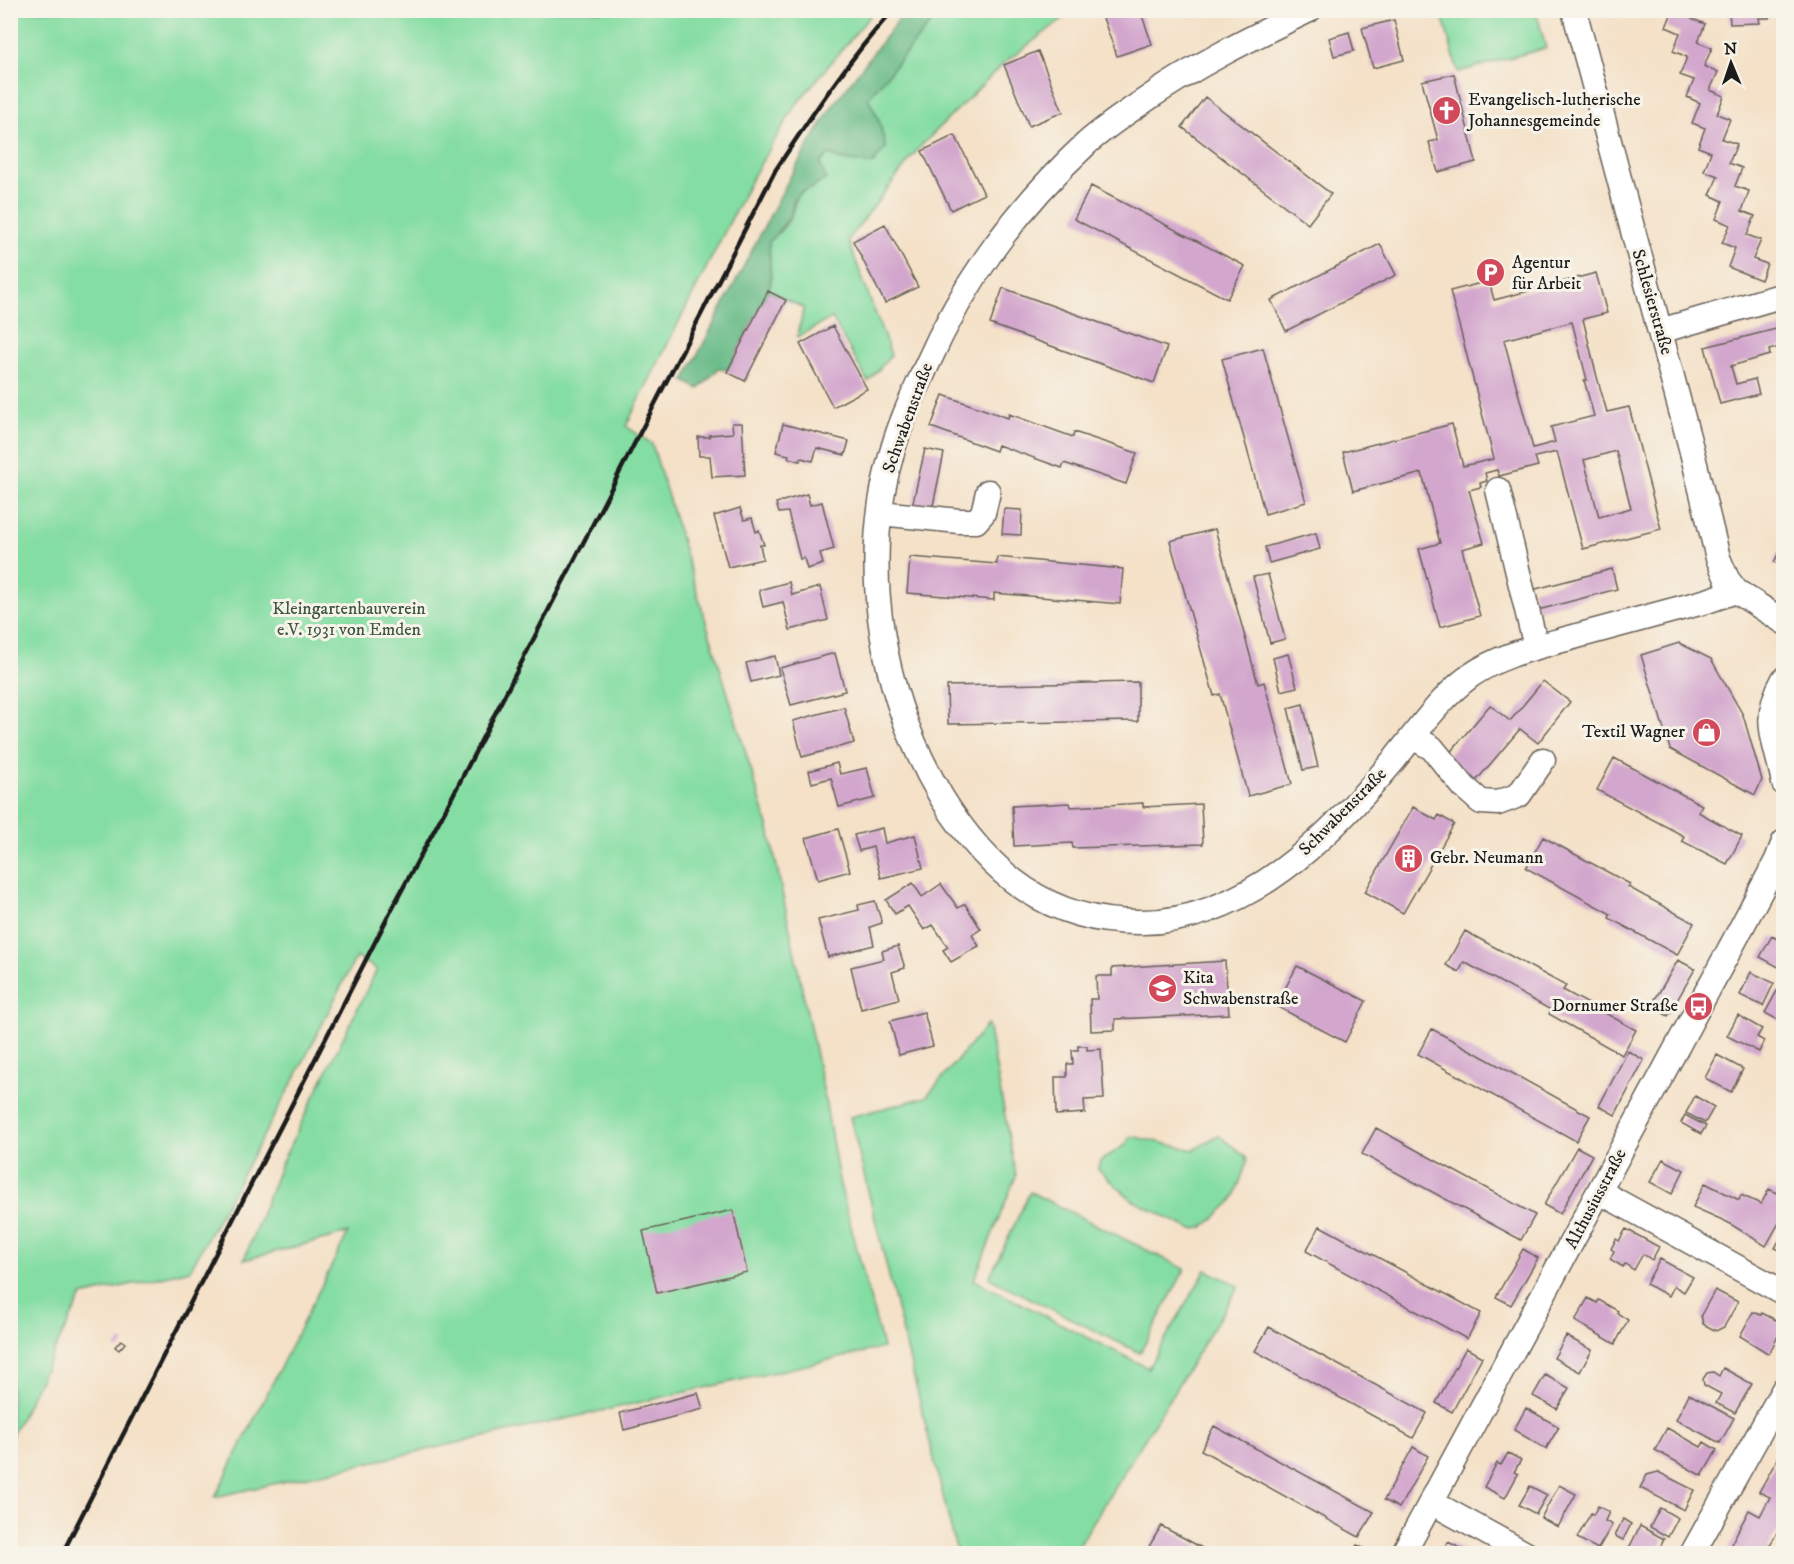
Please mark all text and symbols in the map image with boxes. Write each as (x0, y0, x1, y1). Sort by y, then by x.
north arrow (1701, 33, 1761, 93)
text: N (1724, 39, 1737, 59)
place label: Evangelisch-lutherische Johannesgemeinde (1466, 89, 1641, 132)
church icon: Evangelisch-lutherische Johannesgemeinde (1431, 94, 1463, 126)
street label: Schlesierstraße (1626, 247, 1678, 357)
place label: Agentur für Arbeit (1512, 252, 1582, 295)
parking icon: Agentur für Arbeit (1475, 257, 1507, 289)
street label: Schwabenstraße (878, 360, 938, 476)
park label: Kleingartenbauverein e.V. 1931 von Emden (272, 598, 426, 641)
shop icon: Textil Wagner (1690, 716, 1722, 748)
place label: Textil Wagner (1582, 721, 1685, 743)
street label: Schwabenstraße (1294, 763, 1392, 861)
building icon: Gebr. Neumann (1393, 842, 1425, 874)
place label: Gebr. Neumann (1430, 847, 1544, 869)
place label: Kita Schwabenstraße (1183, 967, 1298, 1010)
school or university icon: Kita Schwabenstraße (1146, 972, 1178, 1004)
bus stop icon: Dornumer Straße (1683, 990, 1715, 1022)
place label: Dornumer Straße (1552, 995, 1678, 1017)
street label: Althusiusstraße (1560, 1145, 1632, 1253)

